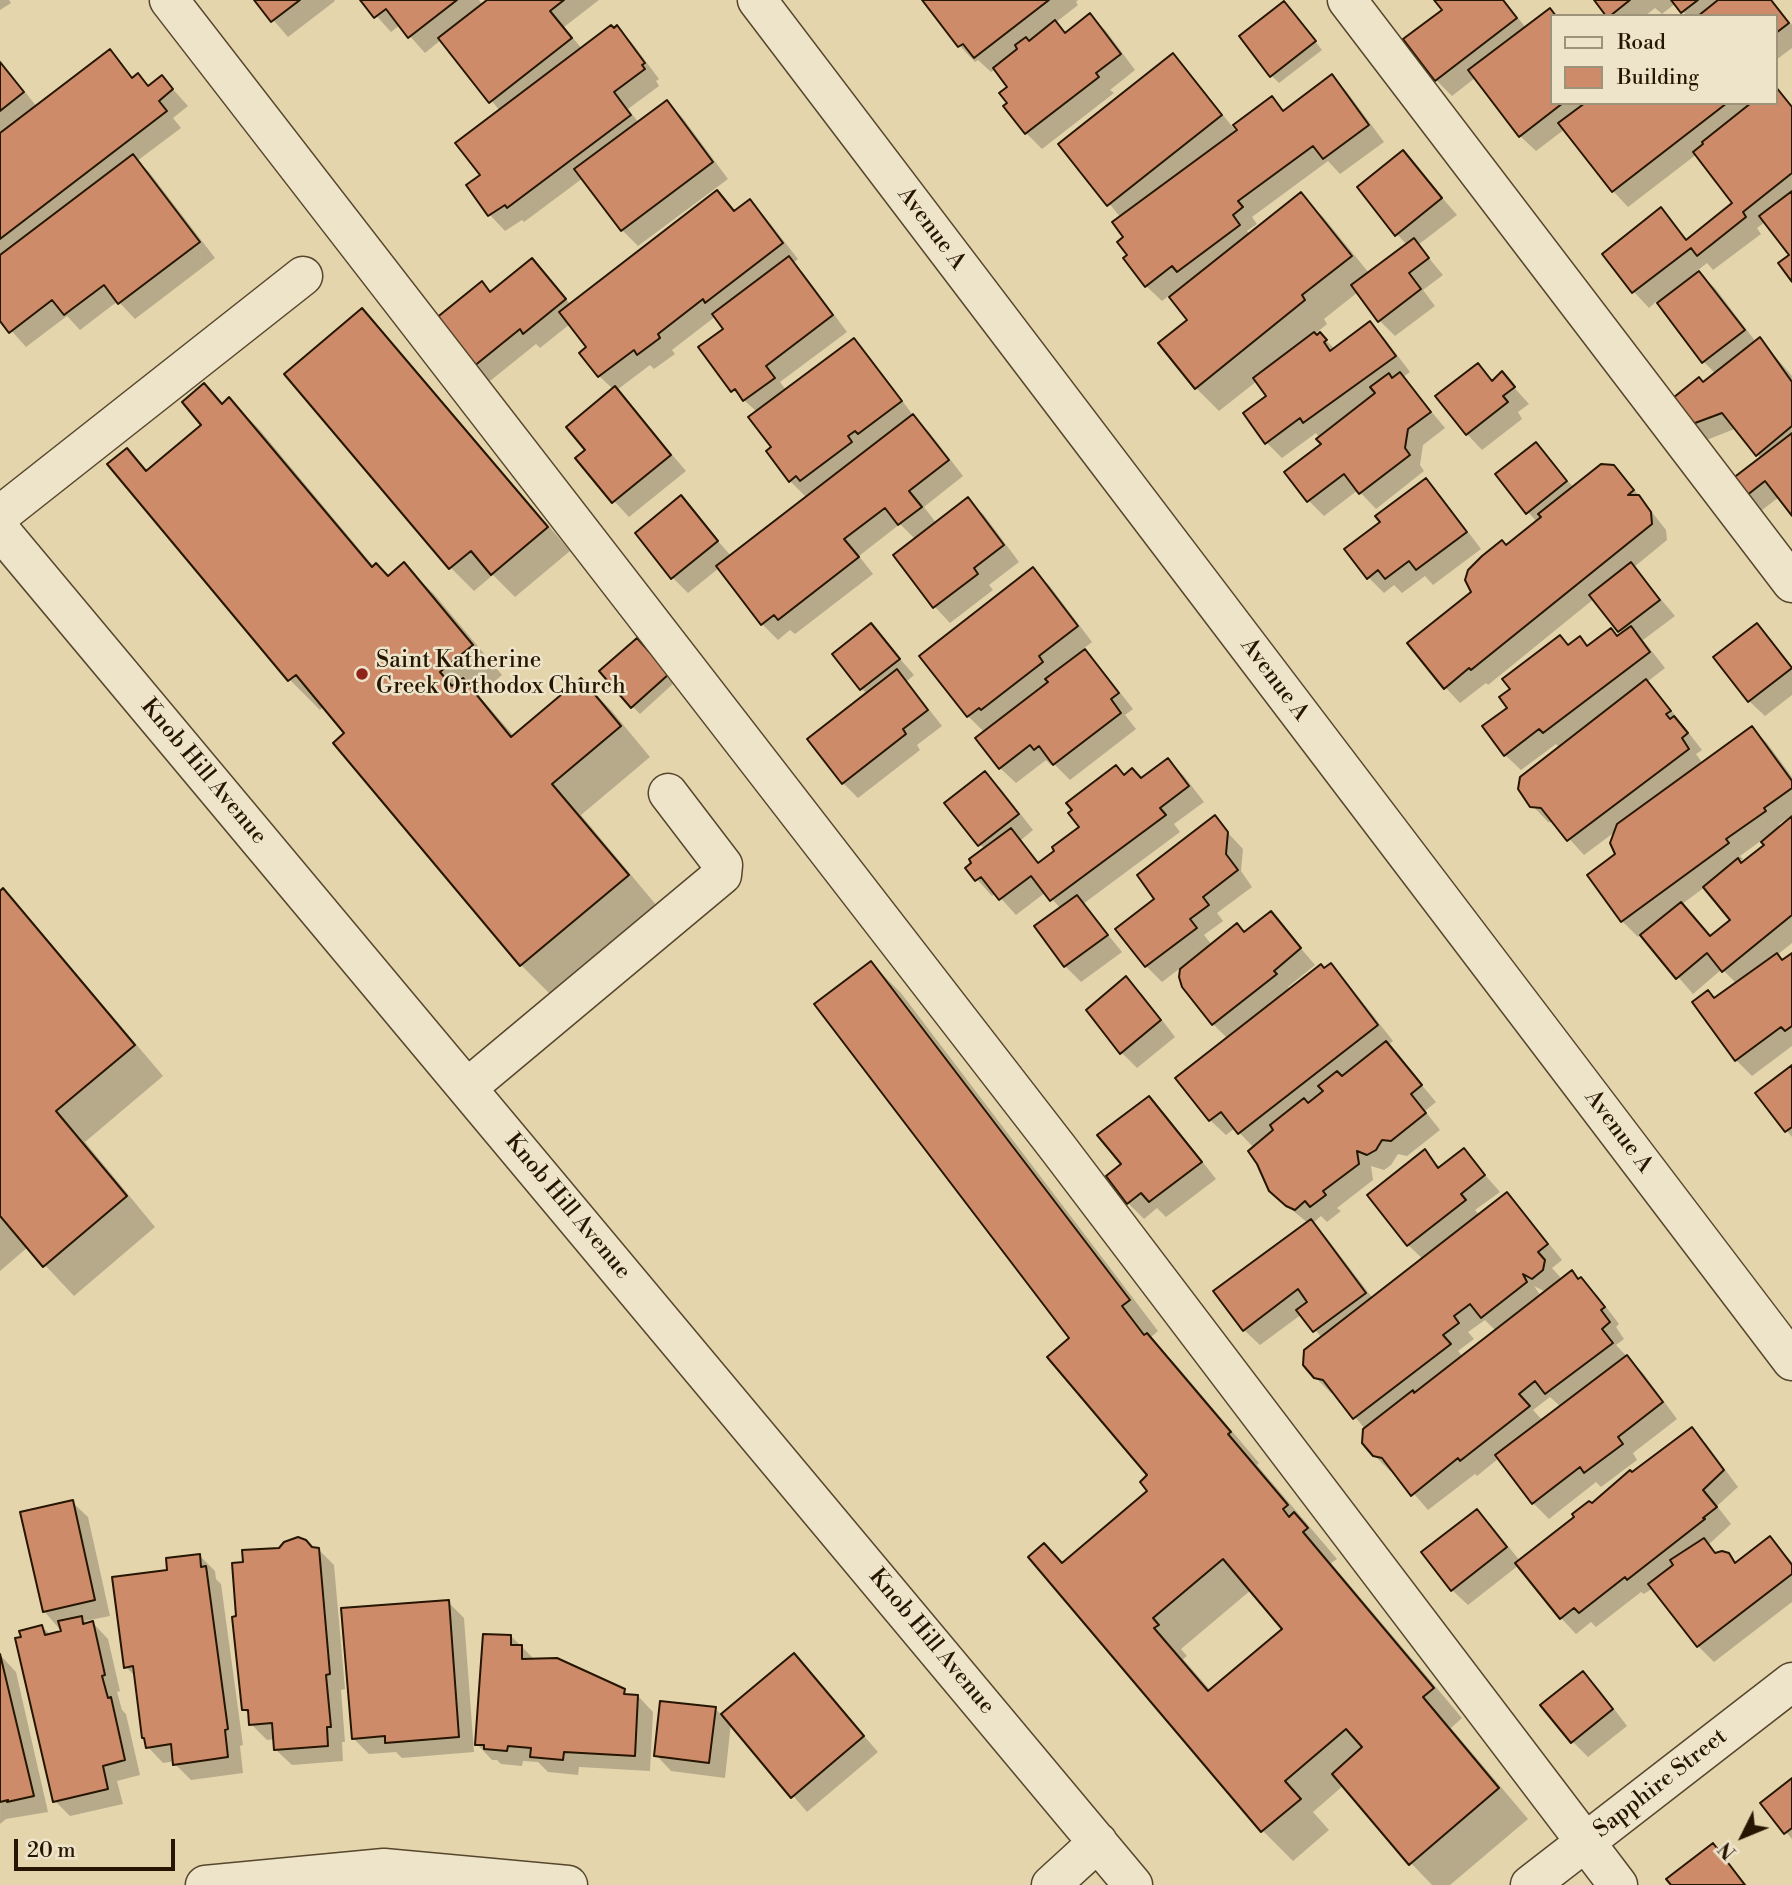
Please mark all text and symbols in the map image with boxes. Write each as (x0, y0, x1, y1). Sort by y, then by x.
legend (1550, 14, 1778, 105)
text: Road (1617, 30, 1666, 56)
text: Building (1617, 65, 1699, 91)
street label: Avenue A (891, 182, 971, 276)
street label: Avenue A (1234, 633, 1314, 727)
place label: Saint Katherine Greek Orthodox Church (376, 647, 626, 701)
marker: Saint Katherine Greek Orthodox Church (354, 666, 370, 682)
street label: Knob Hill Avenue (134, 694, 272, 850)
street label: Avenue A (1578, 1085, 1658, 1179)
street label: Knob Hill Avenue (498, 1129, 636, 1285)
street label: Knob Hill Avenue (862, 1564, 1000, 1720)
street label: Sapphire Street (1589, 1723, 1733, 1845)
north arrow (1708, 1801, 1778, 1871)
scale bar (18, 1826, 178, 1870)
text: N (1714, 1837, 1742, 1864)
text: 20 m (27, 1838, 76, 1864)

